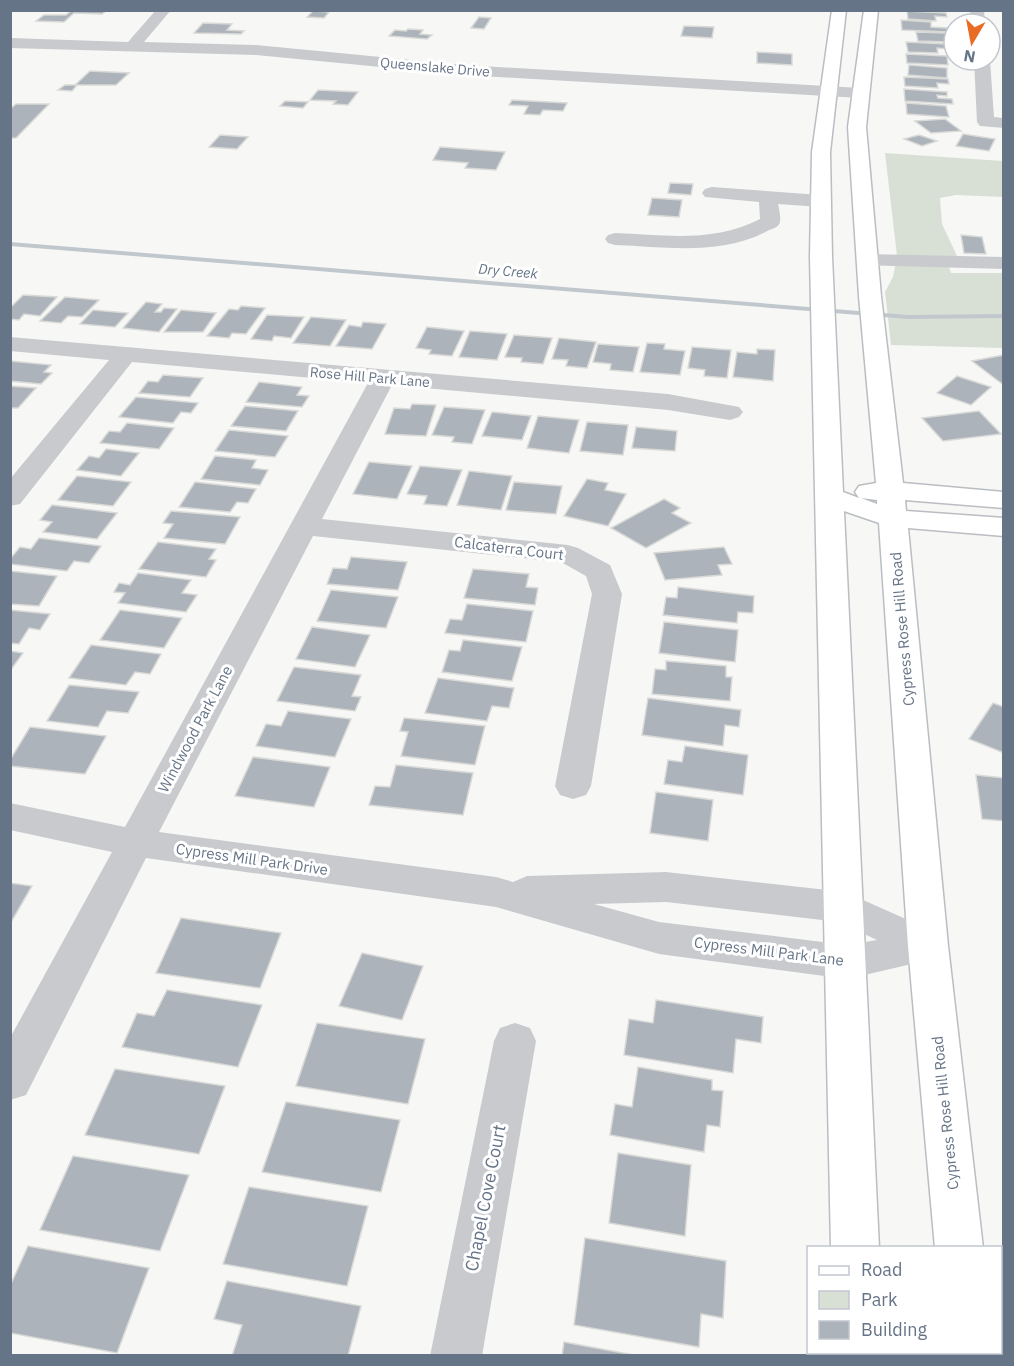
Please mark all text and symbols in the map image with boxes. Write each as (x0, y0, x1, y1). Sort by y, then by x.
north arrow (942, 12, 1002, 72)
text: N (962, 46, 977, 68)
street label: Queenslake Drive (379, 53, 491, 81)
water label: Dry Creek (478, 259, 539, 283)
street label: Rose Hill Park Lane (309, 363, 431, 391)
street label: Calcaterra Court (453, 532, 565, 564)
street label: Cypress Rose Hill Road (886, 551, 918, 707)
street label: Windwood Park Lane (154, 662, 236, 796)
street label: Cypress Mill Park Drive (175, 839, 329, 879)
street label: Cypress Mill Park Lane (693, 932, 845, 970)
street label: Cypress Rose Hill Road (927, 1035, 963, 1191)
street label: Chapel Cove Court (460, 1123, 510, 1273)
legend (807, 1246, 1002, 1354)
text: Road (861, 1258, 902, 1281)
text: Park (861, 1288, 898, 1311)
text: Building (861, 1318, 928, 1341)

